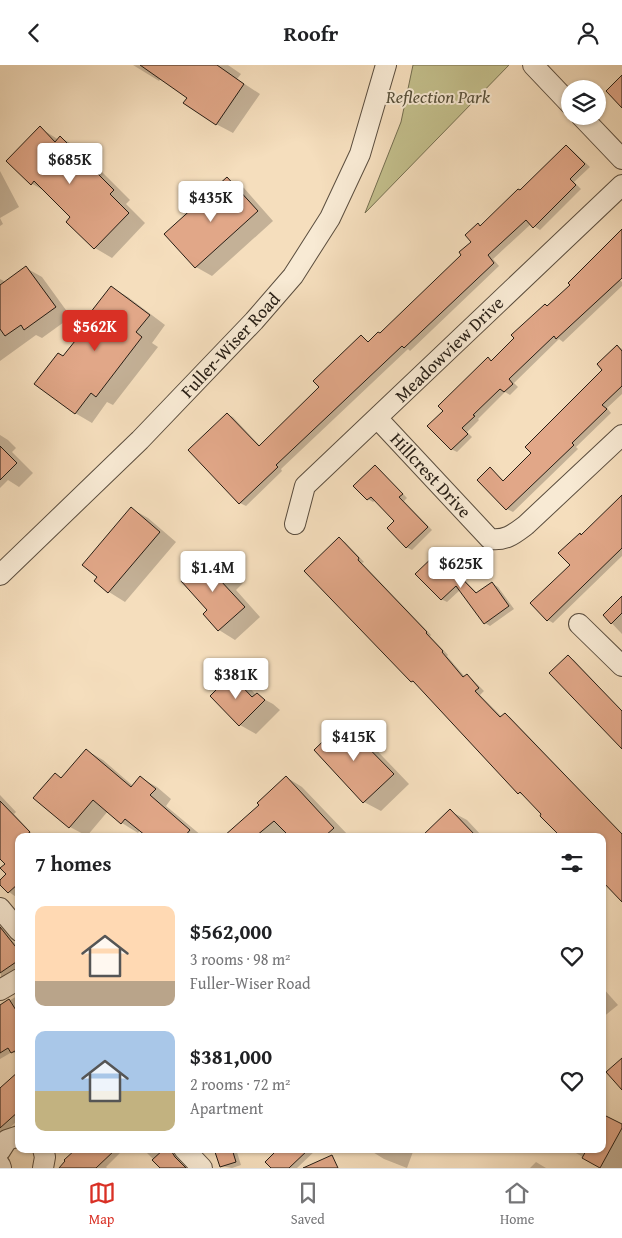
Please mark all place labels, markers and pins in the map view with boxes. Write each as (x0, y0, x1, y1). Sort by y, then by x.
pin: $685K (35, 143, 105, 185)
pin: $435K (176, 181, 246, 223)
pin: $562K (60, 309, 130, 352)
pin: $625K (426, 547, 496, 589)
pin: $1.4M (178, 551, 248, 593)
pin: $381K (201, 657, 271, 700)
pin: $415K (319, 719, 389, 762)

